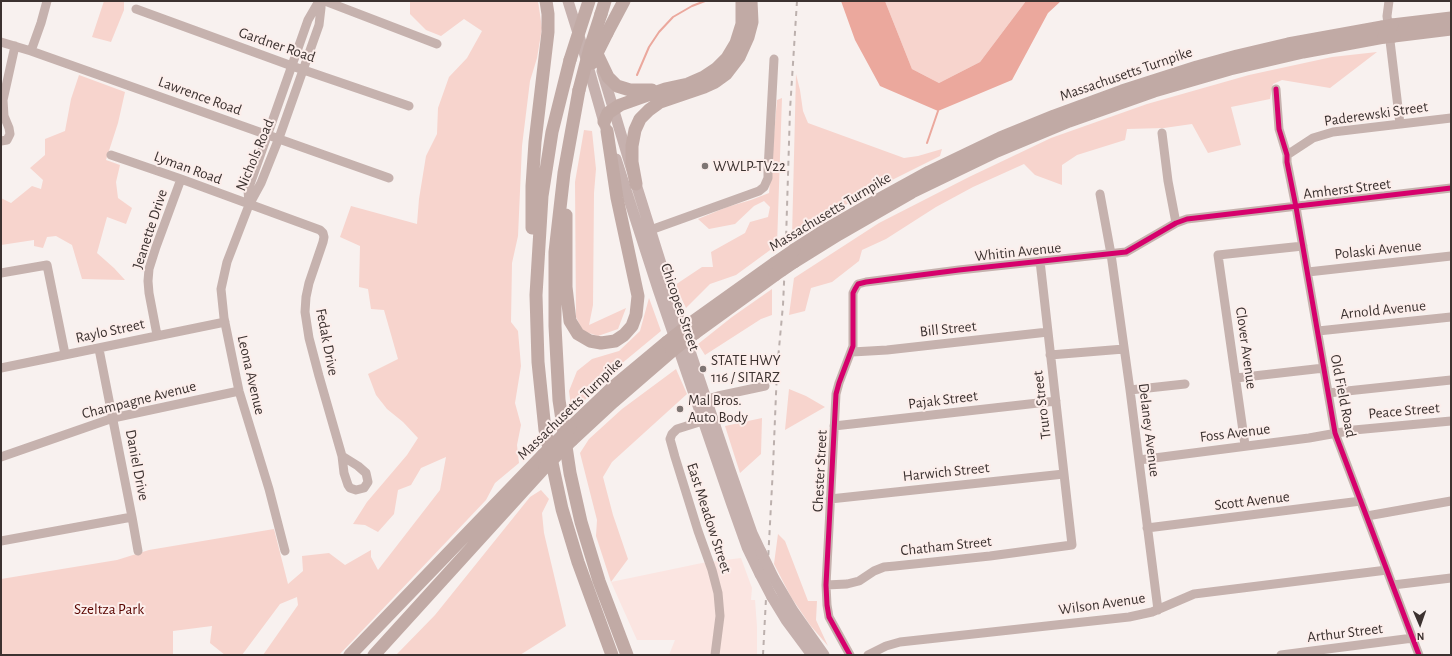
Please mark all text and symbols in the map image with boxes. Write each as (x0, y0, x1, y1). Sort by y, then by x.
street label: Gardner Road (236, 23, 318, 67)
street label: Massachusetts Turnpike (1057, 43, 1195, 105)
street label: Lawrence Road (156, 73, 244, 119)
street label: Paderewski Street (1323, 98, 1429, 130)
street label: Nichols Road (232, 116, 278, 194)
street label: Lyman Road (152, 147, 224, 189)
place label: WWLP-TV22 (713, 157, 786, 175)
marker: WWLP-TV22 (700, 161, 710, 171)
street label: Massachusetts Turnpike (766, 168, 894, 256)
street label: Amherst Street (1302, 175, 1392, 203)
street label: Jeanette Drive (129, 187, 171, 271)
street label: Polaski Avenue (1334, 236, 1422, 264)
street label: Whitin Avenue (974, 239, 1062, 265)
street label: Chicopee Street (657, 261, 703, 353)
street label: Arnold Avenue (1339, 297, 1427, 323)
street label: Clover Avenue (1231, 306, 1261, 390)
street label: Fedak Drive (312, 307, 342, 377)
street label: Raylo Street (74, 315, 146, 347)
street label: Bill Street (919, 317, 977, 341)
street label: Leona Avenue (233, 333, 269, 417)
place label: STATE HWY 116 / SITARZ (711, 351, 781, 386)
street label: Old Field Road (1326, 353, 1360, 439)
street label: Massachusetts Turnpike (514, 354, 626, 464)
marker: STATE HWY 116 / SITARZ (698, 364, 708, 374)
street label: Truro Street (1029, 370, 1055, 440)
street label: Champagne Avenue (80, 377, 198, 423)
street label: Delaney Avenue (1134, 382, 1164, 478)
street label: Pajak Street (907, 387, 979, 413)
place label: Mal Bros. Auto Body (688, 391, 748, 426)
street label: Peace Street (1368, 399, 1440, 423)
marker: Mal Bros. Auto Body (675, 404, 685, 414)
street label: Foss Avenue (1199, 420, 1271, 446)
street label: Daniel Drive (121, 428, 153, 502)
street label: Chester Street (809, 429, 831, 513)
street label: Harwich Street (902, 459, 990, 485)
street label: East Meadow Street (683, 461, 735, 575)
street label: Scott Avenue (1213, 487, 1291, 515)
street label: Chatham Street (899, 532, 993, 560)
street label: Wilson Avenue (1057, 589, 1147, 619)
park label: Szeltza Park (74, 600, 144, 618)
north arrow (1400, 604, 1440, 644)
street label: Arthur Street (1306, 619, 1384, 647)
text: N (1416, 631, 1424, 642)

